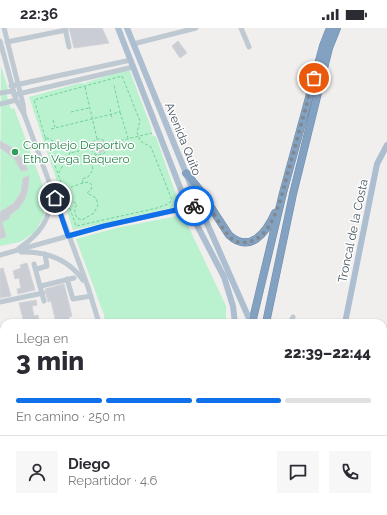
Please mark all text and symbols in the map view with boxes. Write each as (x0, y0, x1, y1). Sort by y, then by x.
text: 22:36 (20, 5, 58, 23)
pin (297, 61, 331, 95)
icon: bag (303, 67, 325, 89)
street label: Avenida Quito (162, 100, 204, 178)
place label: Complejo Deportivo Etho Vega Baquero (23, 138, 134, 166)
marker: Complejo Deportivo Etho Vega Baquero (10, 147, 20, 157)
street label: Troncal de la Costa (335, 178, 371, 284)
pin (38, 181, 72, 215)
courier (174, 186, 214, 226)
icon: home (44, 187, 66, 209)
icon: bike (183, 195, 205, 217)
text: Llega en (16, 331, 68, 346)
text: 22:39–22:44 (284, 344, 371, 362)
text: 3 min (16, 346, 84, 376)
text: En camino · 250 m (16, 409, 125, 424)
button: person (16, 451, 58, 493)
button: chat (277, 451, 319, 493)
button: phone (329, 451, 371, 493)
text: Diego (68, 455, 110, 473)
text: Repartidor · 4.6 (68, 473, 157, 488)

